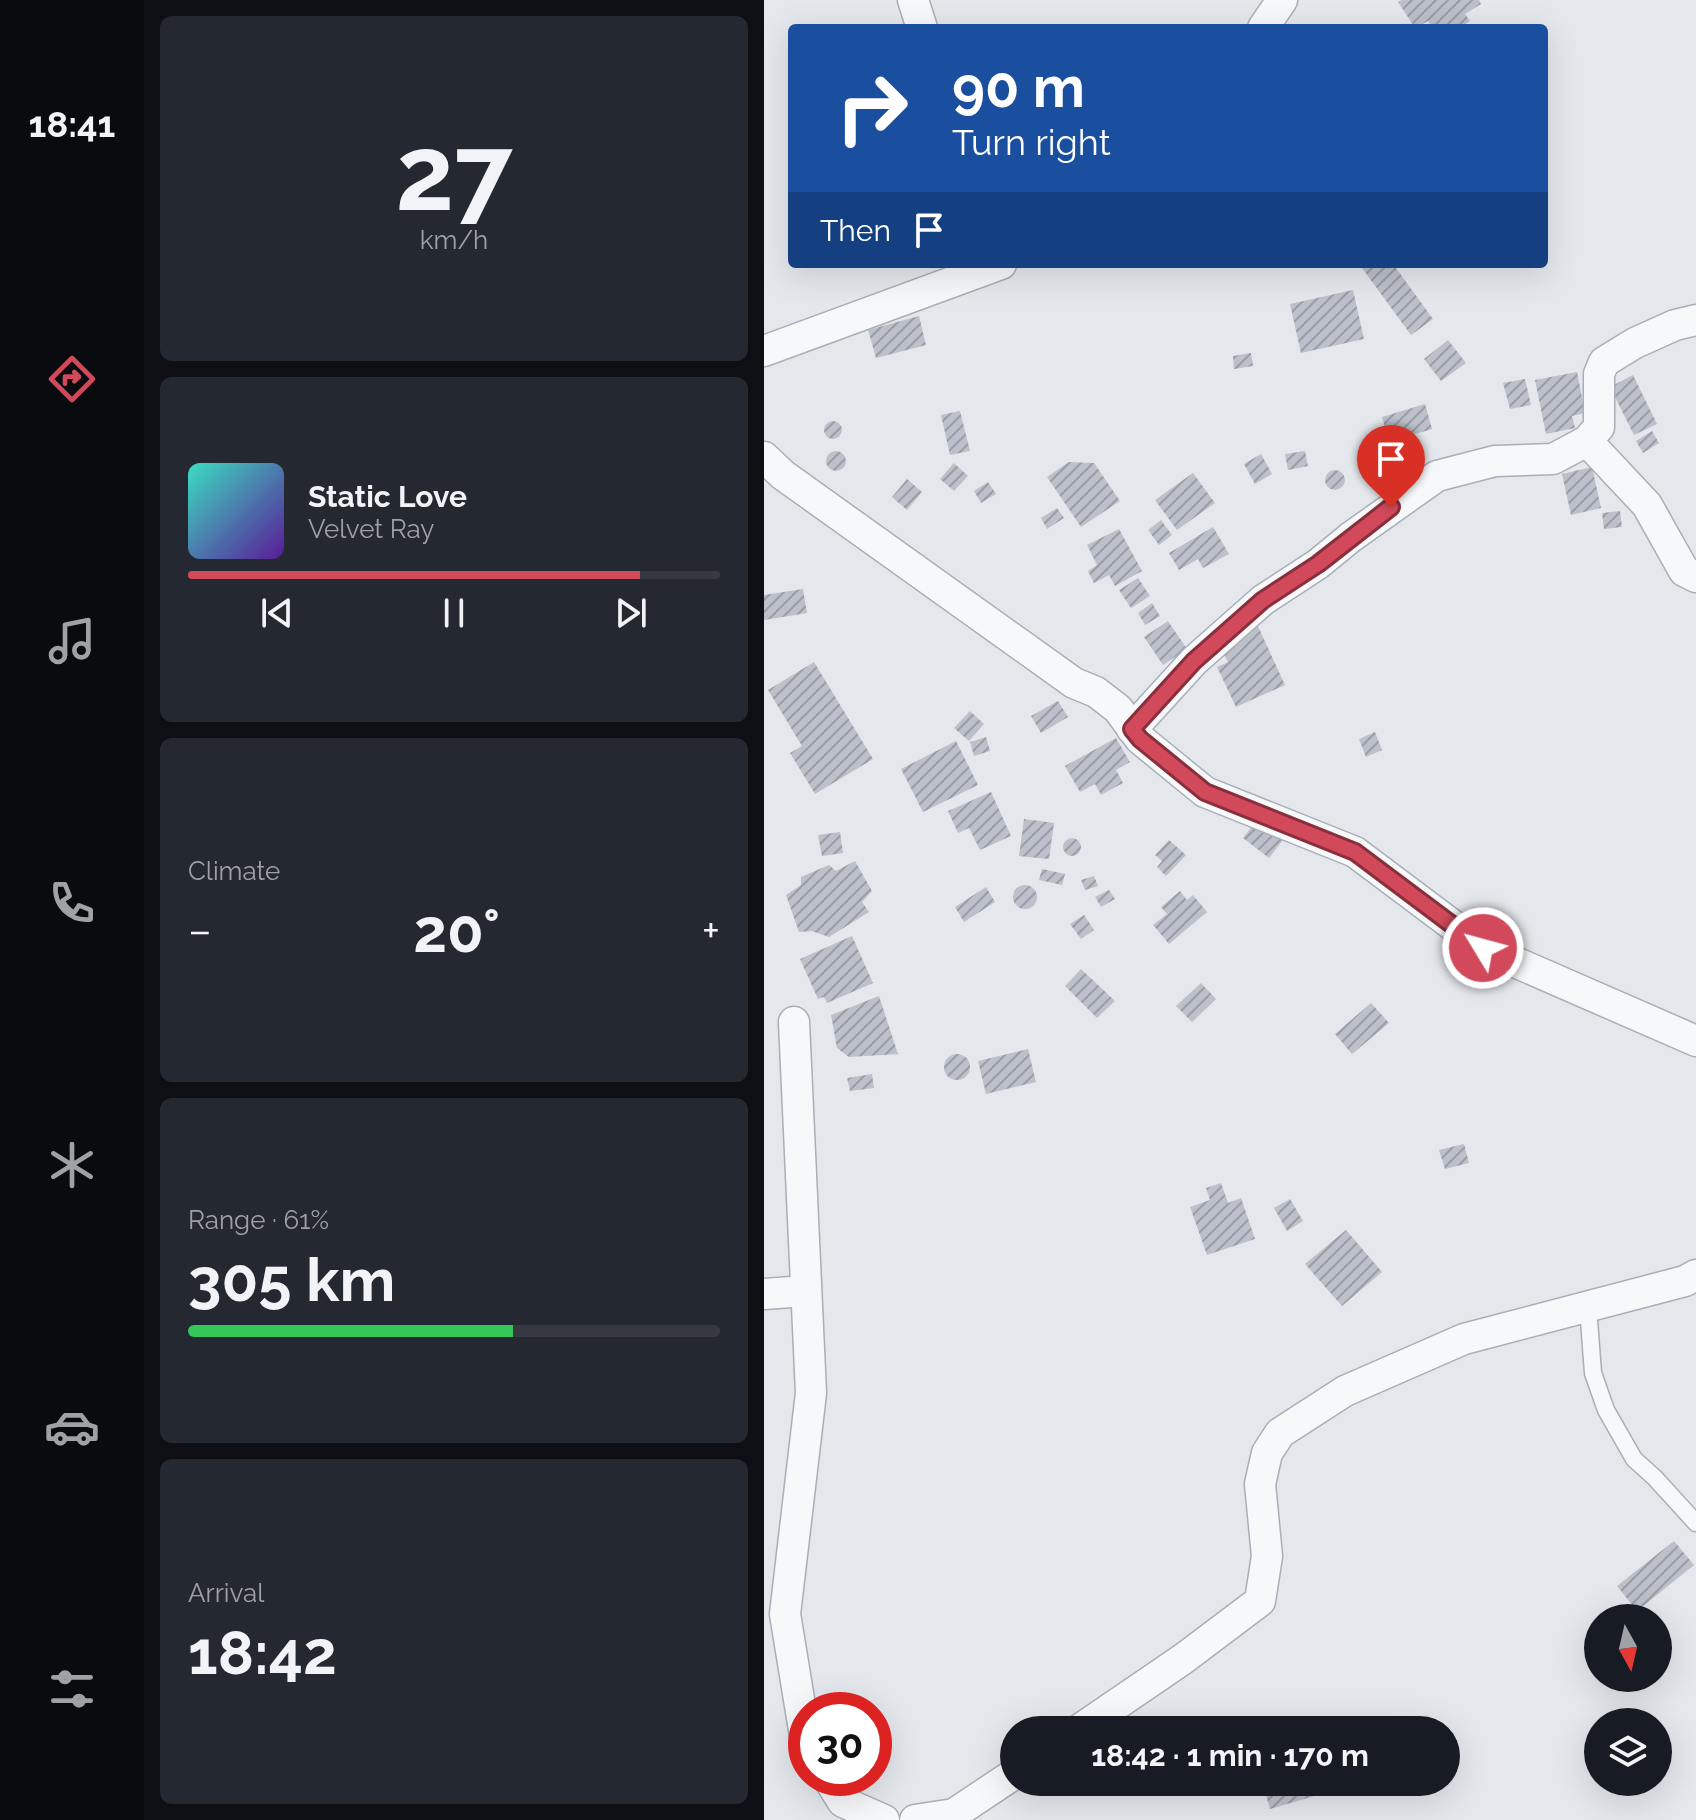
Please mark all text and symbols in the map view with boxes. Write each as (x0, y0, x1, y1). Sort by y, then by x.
text: 90 m (952, 54, 1085, 120)
icon: right (820, 56, 924, 160)
text: 18:41 (29, 103, 115, 145)
text: 27 (395, 112, 513, 234)
text: Turn right (952, 121, 1111, 163)
icon: arrive (907, 208, 951, 252)
text: Then (820, 213, 891, 248)
text: km/h (420, 225, 488, 255)
icon: directions (44, 351, 100, 407)
pin (1357, 425, 1425, 507)
icon: arrive (1369, 437, 1413, 481)
text: Static Love (308, 479, 467, 514)
text: Velvet Ray (308, 514, 434, 544)
icon: previous (255, 591, 299, 635)
icon: pause (432, 591, 476, 635)
icon: next (609, 591, 653, 635)
icon: music (44, 613, 100, 669)
text: Climate (188, 856, 280, 886)
icon: phone (44, 875, 100, 931)
text: 20° (413, 896, 500, 966)
text: − (188, 905, 212, 956)
text: + (702, 905, 720, 956)
position arrow (1441, 906, 1525, 990)
icon: climate (44, 1137, 100, 1193)
text: Range · 61% (188, 1205, 329, 1235)
text: 305 km (188, 1245, 395, 1315)
icon: car (44, 1399, 100, 1455)
text: Arrival (188, 1578, 264, 1608)
north arrow (1584, 1604, 1672, 1692)
map controls (1584, 1604, 1672, 1796)
text: 18:42 (188, 1618, 337, 1688)
icon: filters (44, 1661, 100, 1717)
speed limit sign: 30 (788, 1692, 892, 1796)
button: layers (1584, 1708, 1672, 1796)
text: 18:42 · 1 min · 170 m (1091, 1738, 1369, 1773)

